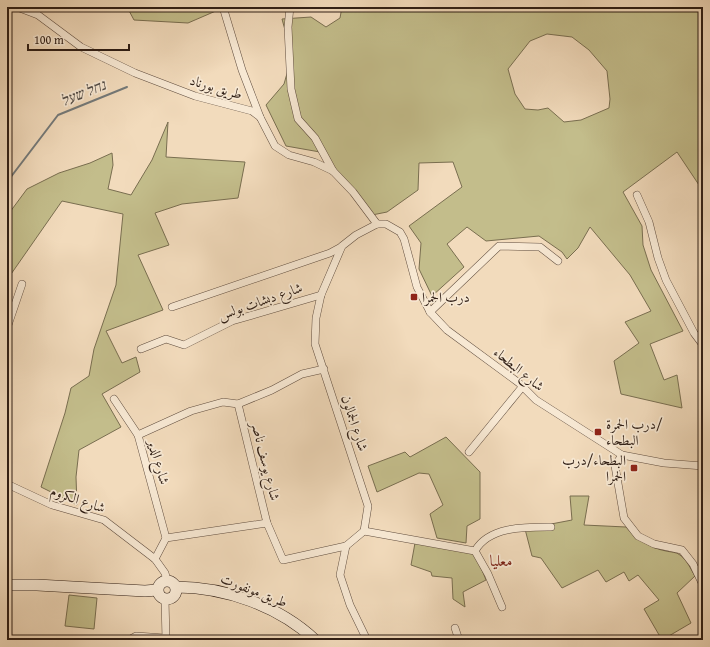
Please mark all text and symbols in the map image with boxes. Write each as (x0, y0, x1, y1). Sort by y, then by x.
scale bar (28, 26, 129, 52)
text: 100 m (34, 31, 64, 48)
street label: طريق بورناد (187, 70, 245, 104)
water label: נחל שעל (57, 74, 109, 111)
street label: شارع دبشات بولس (215, 277, 306, 327)
place label: درب الحمرا (422, 287, 470, 307)
marker: درب الحمرا (409, 292, 419, 302)
street label: شارع البطحاء (488, 342, 549, 397)
street label: شارع الجمالون (335, 392, 373, 454)
place label: درب الحمرة/ البطحاء (606, 414, 663, 450)
street label: شارع يوسف ناصر (244, 417, 286, 503)
marker: درب الحمرة/ البطحاء (593, 427, 603, 437)
street label: شارع الدير (141, 435, 175, 487)
place label: البطحاء/درب الحمرا (562, 450, 626, 486)
marker: البطحاء/درب الحمرا (629, 463, 639, 473)
street label: شارع الكروم (47, 480, 108, 521)
district label: معليا (490, 548, 512, 572)
street label: طريق مونفورت (218, 568, 290, 612)

